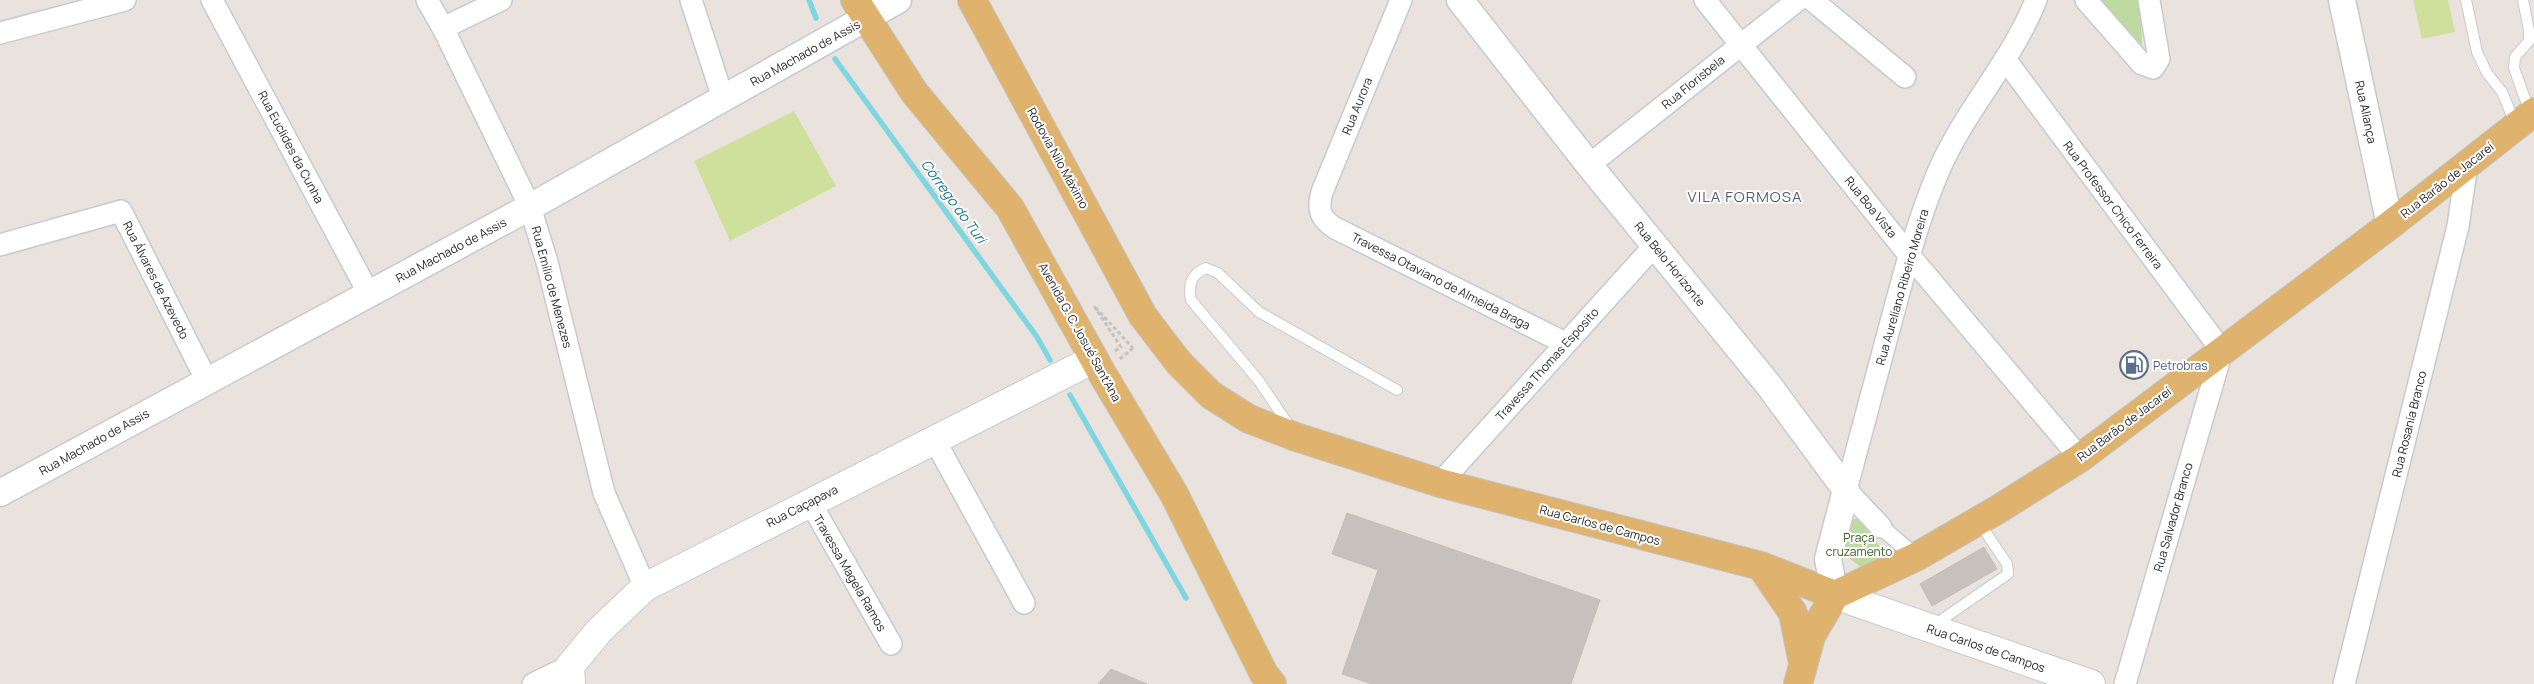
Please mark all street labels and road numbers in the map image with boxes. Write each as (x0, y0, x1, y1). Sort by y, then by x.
street label: Rua Machado de Assis (747, 16, 863, 90)
street label: Rua Florisbela (1658, 51, 1728, 113)
street label: Rua Aurora (1338, 75, 1376, 137)
street label: Rua Aliança (2351, 79, 2381, 145)
street label: Rua Euclides da Cunha (254, 88, 328, 206)
street label: Rodovia Nilo Máximo (1023, 104, 1093, 212)
street label: Rua Professor Chico Ferreira (2059, 138, 2167, 272)
street label: Rua Barão de Jacareí (2397, 138, 2497, 222)
street label: Rua Boa Vista (1841, 173, 1901, 241)
street label: Rua Aureliano Ribeiro Moreira (1872, 207, 1932, 367)
street label: Rua Machado de Assis (393, 214, 509, 286)
street label: Rua Álvares de Azevedo (119, 218, 193, 342)
street label: Rua Belo Horizonte (1630, 218, 1710, 310)
street label: Rua Emílio de Menezes (528, 224, 576, 350)
street label: Travessa Otaviano de Almeida Braga (1349, 228, 1533, 334)
street label: Avenida G. C. Josué Sant'Ana (1035, 259, 1125, 405)
street label: Travessa Thomas Esposito (1492, 304, 1602, 424)
street label: Rua Rosania Branco (2388, 369, 2430, 479)
street label: Rua Barão de Jacareí (2073, 383, 2175, 465)
street label: Rua Machado de Assis (36, 405, 152, 479)
street label: Rua Salvador Branco (2149, 460, 2197, 574)
street label: Rua Caçapava (763, 481, 841, 531)
street label: Rua Carlos de Campos (1538, 501, 1662, 549)
street label: Travessa Magela Ramos (810, 512, 890, 634)
street label: Rua Carlos de Campos (1924, 620, 2048, 676)

